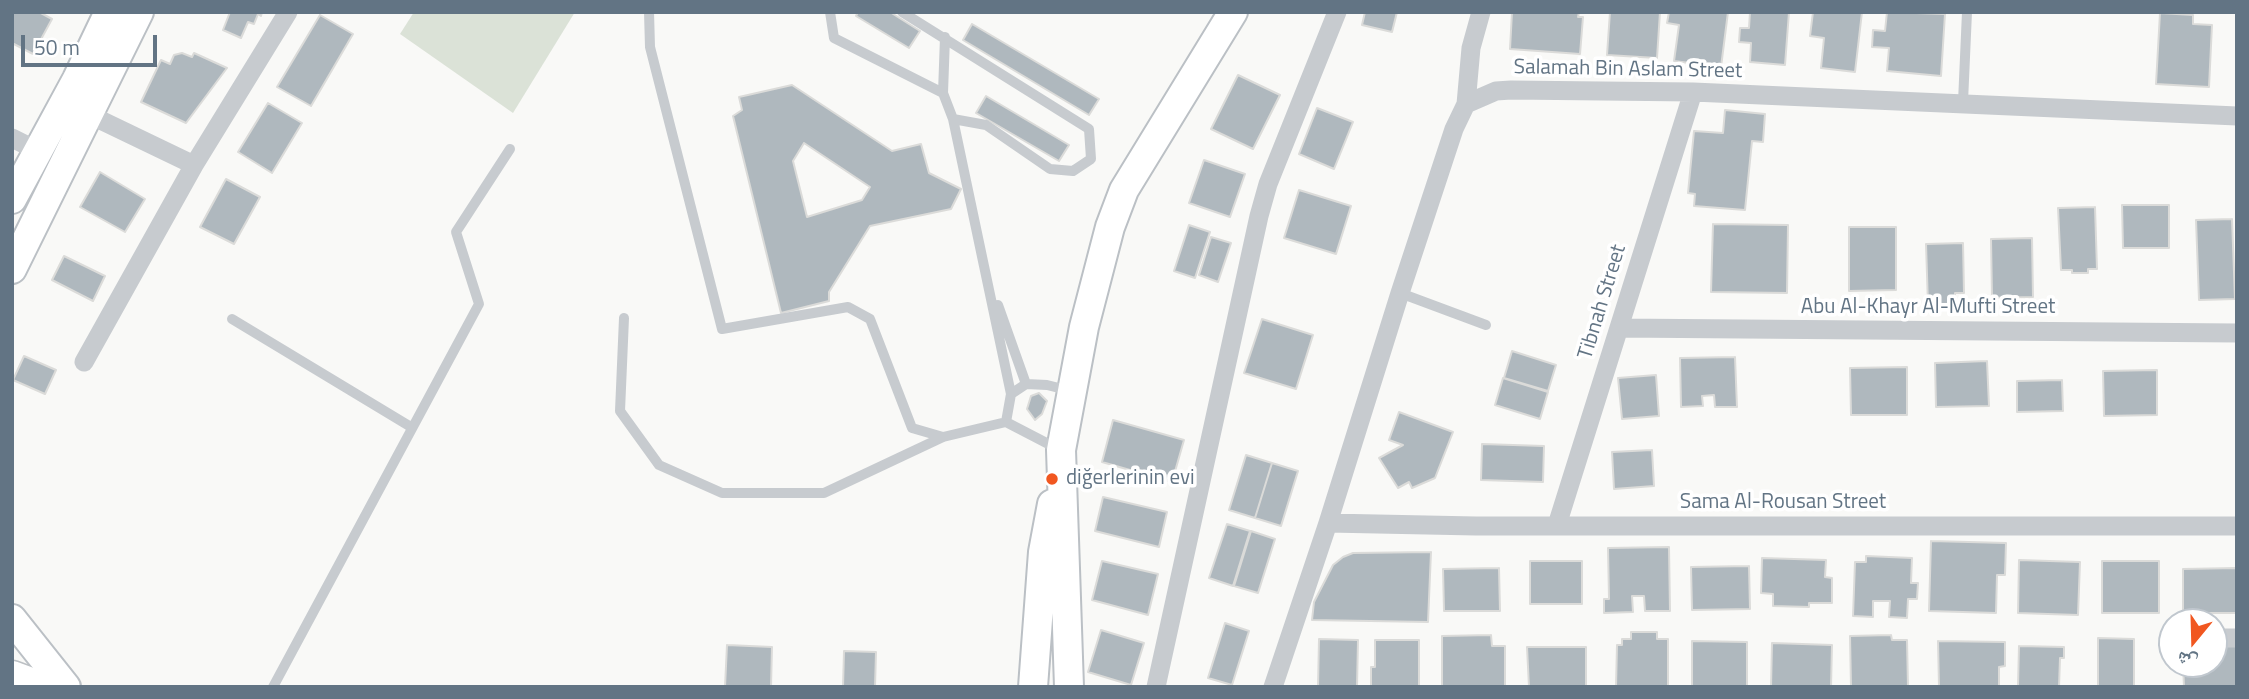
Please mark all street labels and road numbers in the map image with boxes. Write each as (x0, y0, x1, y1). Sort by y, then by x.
street label: Salamah Bin Aslam Street (1513, 55, 1743, 85)
street label: Tibnah Street (1574, 242, 1632, 362)
street label: Abu Al-Khayr Al-Mufti Street (1801, 295, 2055, 321)
street label: Sama Al-Rousan Street (1680, 490, 1886, 516)

